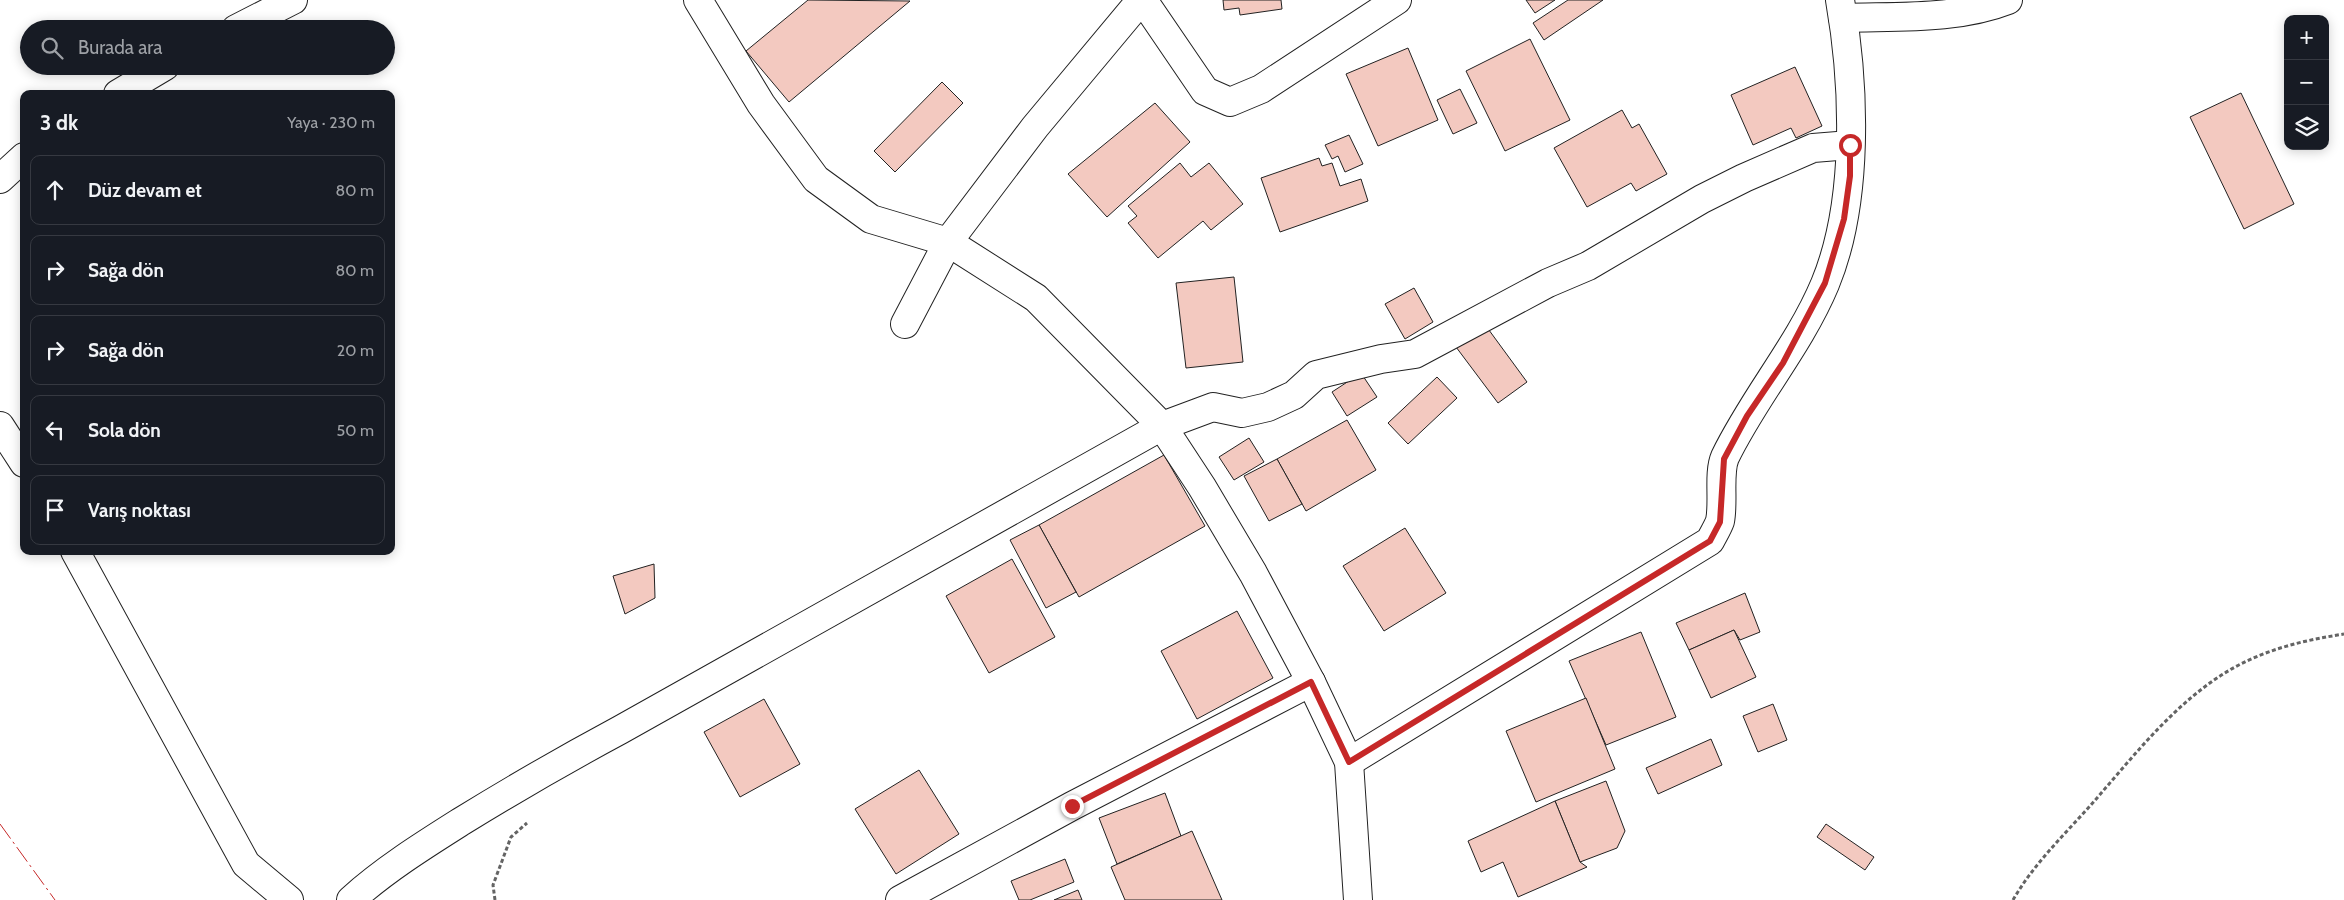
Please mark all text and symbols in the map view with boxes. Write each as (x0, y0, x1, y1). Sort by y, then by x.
map controls (2284, 15, 2329, 150)
button: + (2284, 15, 2329, 60)
search box (20, 20, 395, 75)
icon: search (38, 34, 66, 62)
text: Burada ara (78, 36, 162, 59)
button: − (2284, 60, 2329, 105)
button: layers (2284, 105, 2329, 150)
text: 3 dk (40, 110, 78, 135)
text: Yaya · 230 m (287, 113, 375, 132)
route start (1839, 134, 1862, 157)
icon: ahead (41, 176, 69, 204)
text: Düz devam et (88, 179, 202, 202)
text: 80 m (336, 181, 374, 200)
icon: right (41, 256, 69, 284)
text: Sağa dön (88, 259, 164, 282)
text: 80 m (336, 261, 374, 280)
icon: right (41, 336, 69, 364)
text: Sağa dön (88, 339, 164, 362)
text: 20 m (337, 341, 374, 360)
icon: left (41, 416, 69, 444)
text: Sola dön (88, 419, 161, 442)
text: 50 m (337, 421, 374, 440)
icon: arrive (41, 496, 69, 524)
text: Varış noktası (88, 499, 191, 522)
route end (1061, 795, 1084, 818)

